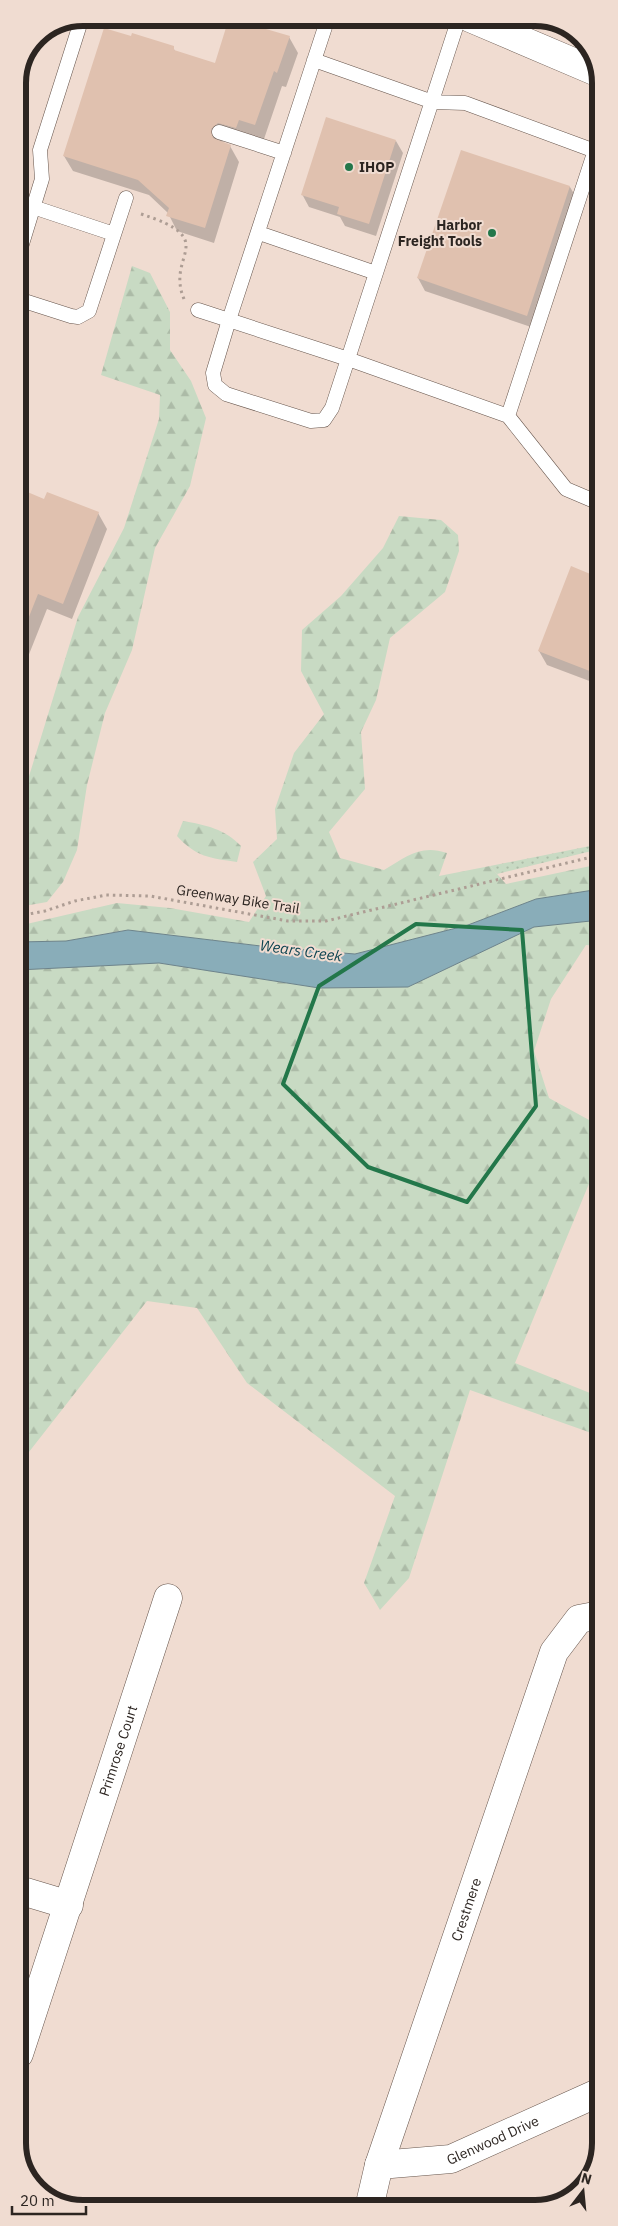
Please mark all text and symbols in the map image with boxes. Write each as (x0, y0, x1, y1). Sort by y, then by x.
place label: IHOP (359, 158, 394, 176)
marker: IHOP (343, 161, 355, 173)
place label: Harbor Freight Tools (398, 216, 482, 250)
marker: Harbor Freight Tools (486, 227, 498, 239)
street label: Greenway Bike Trail (175, 880, 301, 918)
water label: Wears Creek (259, 935, 344, 966)
street label: Primrose Court (95, 1703, 141, 1799)
street label: Crestmere (447, 1875, 485, 1944)
street label: Glenwood Drive (444, 2112, 542, 2169)
north arrow (558, 2166, 608, 2216)
text: N (579, 2168, 594, 2189)
scale bar (12, 2184, 86, 2216)
text: 20 m (20, 2191, 55, 2210)

